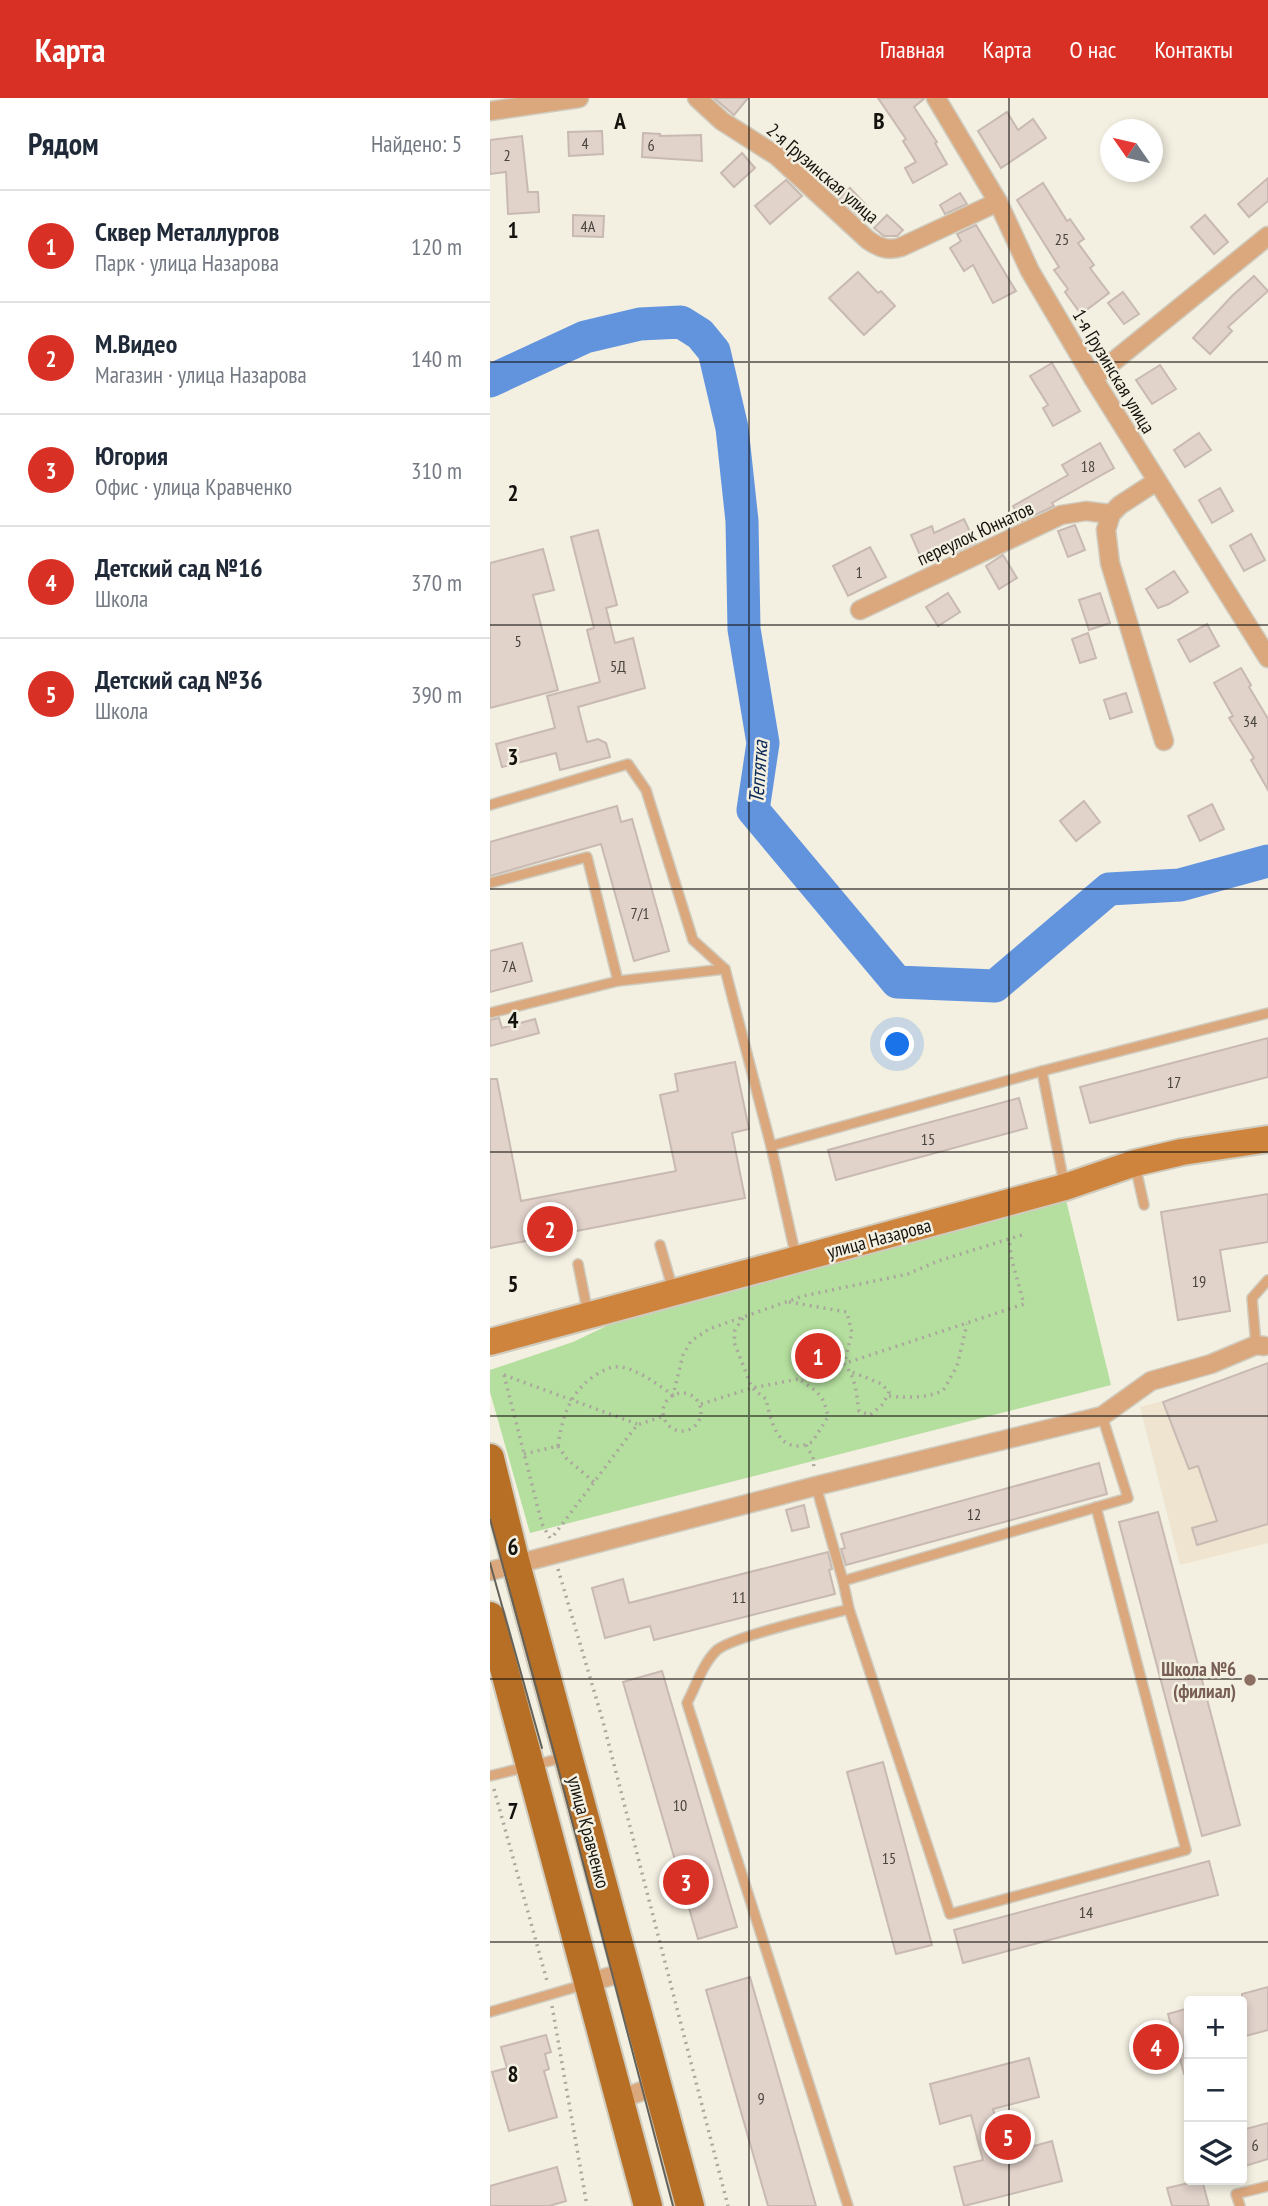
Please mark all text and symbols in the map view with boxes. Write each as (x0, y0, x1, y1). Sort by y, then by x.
text: Карта (35, 28, 105, 71)
text: Главная (880, 34, 945, 65)
text: Карта (983, 34, 1032, 65)
text: О нас (1070, 34, 1116, 65)
text: Контакты (1154, 34, 1233, 65)
text: A (613, 106, 626, 135)
text: B (873, 106, 885, 135)
street label: 2-я Грузинская улица (762, 118, 884, 228)
north arrow (1100, 119, 1163, 182)
text: Рядом (28, 124, 99, 163)
text: Найдено: 5 (371, 129, 462, 158)
house number: 4 (581, 133, 589, 153)
house number: 6 (647, 135, 655, 155)
house number: 2 (503, 145, 511, 165)
text: Сквер Металлургов (95, 215, 279, 248)
text: 1 (508, 215, 519, 244)
house number: 4А (581, 216, 596, 236)
house number: 25 (1055, 229, 1069, 249)
text: 1 (46, 232, 57, 261)
text: 120 m (411, 232, 462, 261)
text: Парк · улица Назарова (95, 248, 279, 277)
street label: 1-я Грузинская улица (1067, 304, 1161, 438)
text: М.Видео (95, 327, 177, 360)
text: 2 (46, 344, 57, 373)
text: 140 m (411, 344, 462, 373)
text: Магазин · улица Назарова (95, 360, 307, 389)
text: Югория (95, 439, 168, 472)
text: 3 (46, 456, 57, 485)
text: 310 m (411, 456, 462, 485)
house number: 18 (1081, 456, 1095, 476)
text: Офис · улица Кравченко (95, 472, 292, 501)
text: 2 (508, 478, 519, 507)
street label: переулок Юннатов (913, 496, 1037, 570)
text: Детский сад №16 (95, 551, 263, 584)
house number: 1 (855, 562, 863, 582)
text: 4 (46, 568, 57, 597)
text: 370 m (411, 568, 462, 597)
text: Школа (95, 584, 148, 613)
house number: 5 (514, 631, 522, 651)
house number: 5Д (610, 656, 626, 676)
text: Детский сад №36 (95, 663, 263, 696)
text: 5 (46, 680, 57, 709)
text: 390 m (411, 680, 462, 709)
text: Школа (95, 696, 148, 725)
house number: 34 (1243, 711, 1257, 731)
water label: Тептятка (742, 738, 774, 804)
text: 3 (508, 742, 519, 771)
house number: 7/1 (630, 903, 650, 923)
house number: 7А (502, 956, 517, 976)
text: 4 (508, 1005, 519, 1034)
your location (880, 1027, 914, 1061)
house number: 17 (1167, 1072, 1181, 1092)
house number: 15 (921, 1129, 935, 1149)
pin: 2 (527, 1203, 573, 1255)
street label: улица Назарова (824, 1213, 934, 1263)
text: 5 (508, 1269, 519, 1298)
house number: 19 (1192, 1271, 1206, 1291)
pin: 1 (795, 1330, 841, 1382)
house number: 12 (967, 1504, 981, 1524)
text: 6 (508, 1532, 519, 1561)
house number: 11 (732, 1587, 746, 1607)
place label: Школа №6 (филиал) (1161, 1657, 1236, 1703)
marker: Школа №6 (филиал) (1242, 1672, 1258, 1688)
street label: улица Кравченко (563, 1773, 615, 1891)
house number: 10 (673, 1795, 687, 1815)
text: 7 (508, 1796, 519, 1825)
house number: 15 (882, 1848, 896, 1868)
pin: 3 (663, 1856, 709, 1908)
house number: 14 (1079, 1902, 1093, 1922)
map controls (1184, 1996, 1247, 2185)
button: + (1184, 1996, 1247, 2059)
pin: 4 (1133, 2021, 1179, 2073)
text: 8 (508, 2059, 519, 2088)
button: − (1184, 2059, 1247, 2122)
house number: 9 (757, 2088, 765, 2108)
pin: 5 (985, 2111, 1031, 2163)
button: layers (1184, 2122, 1247, 2185)
house number: 6 (1251, 2135, 1259, 2155)

